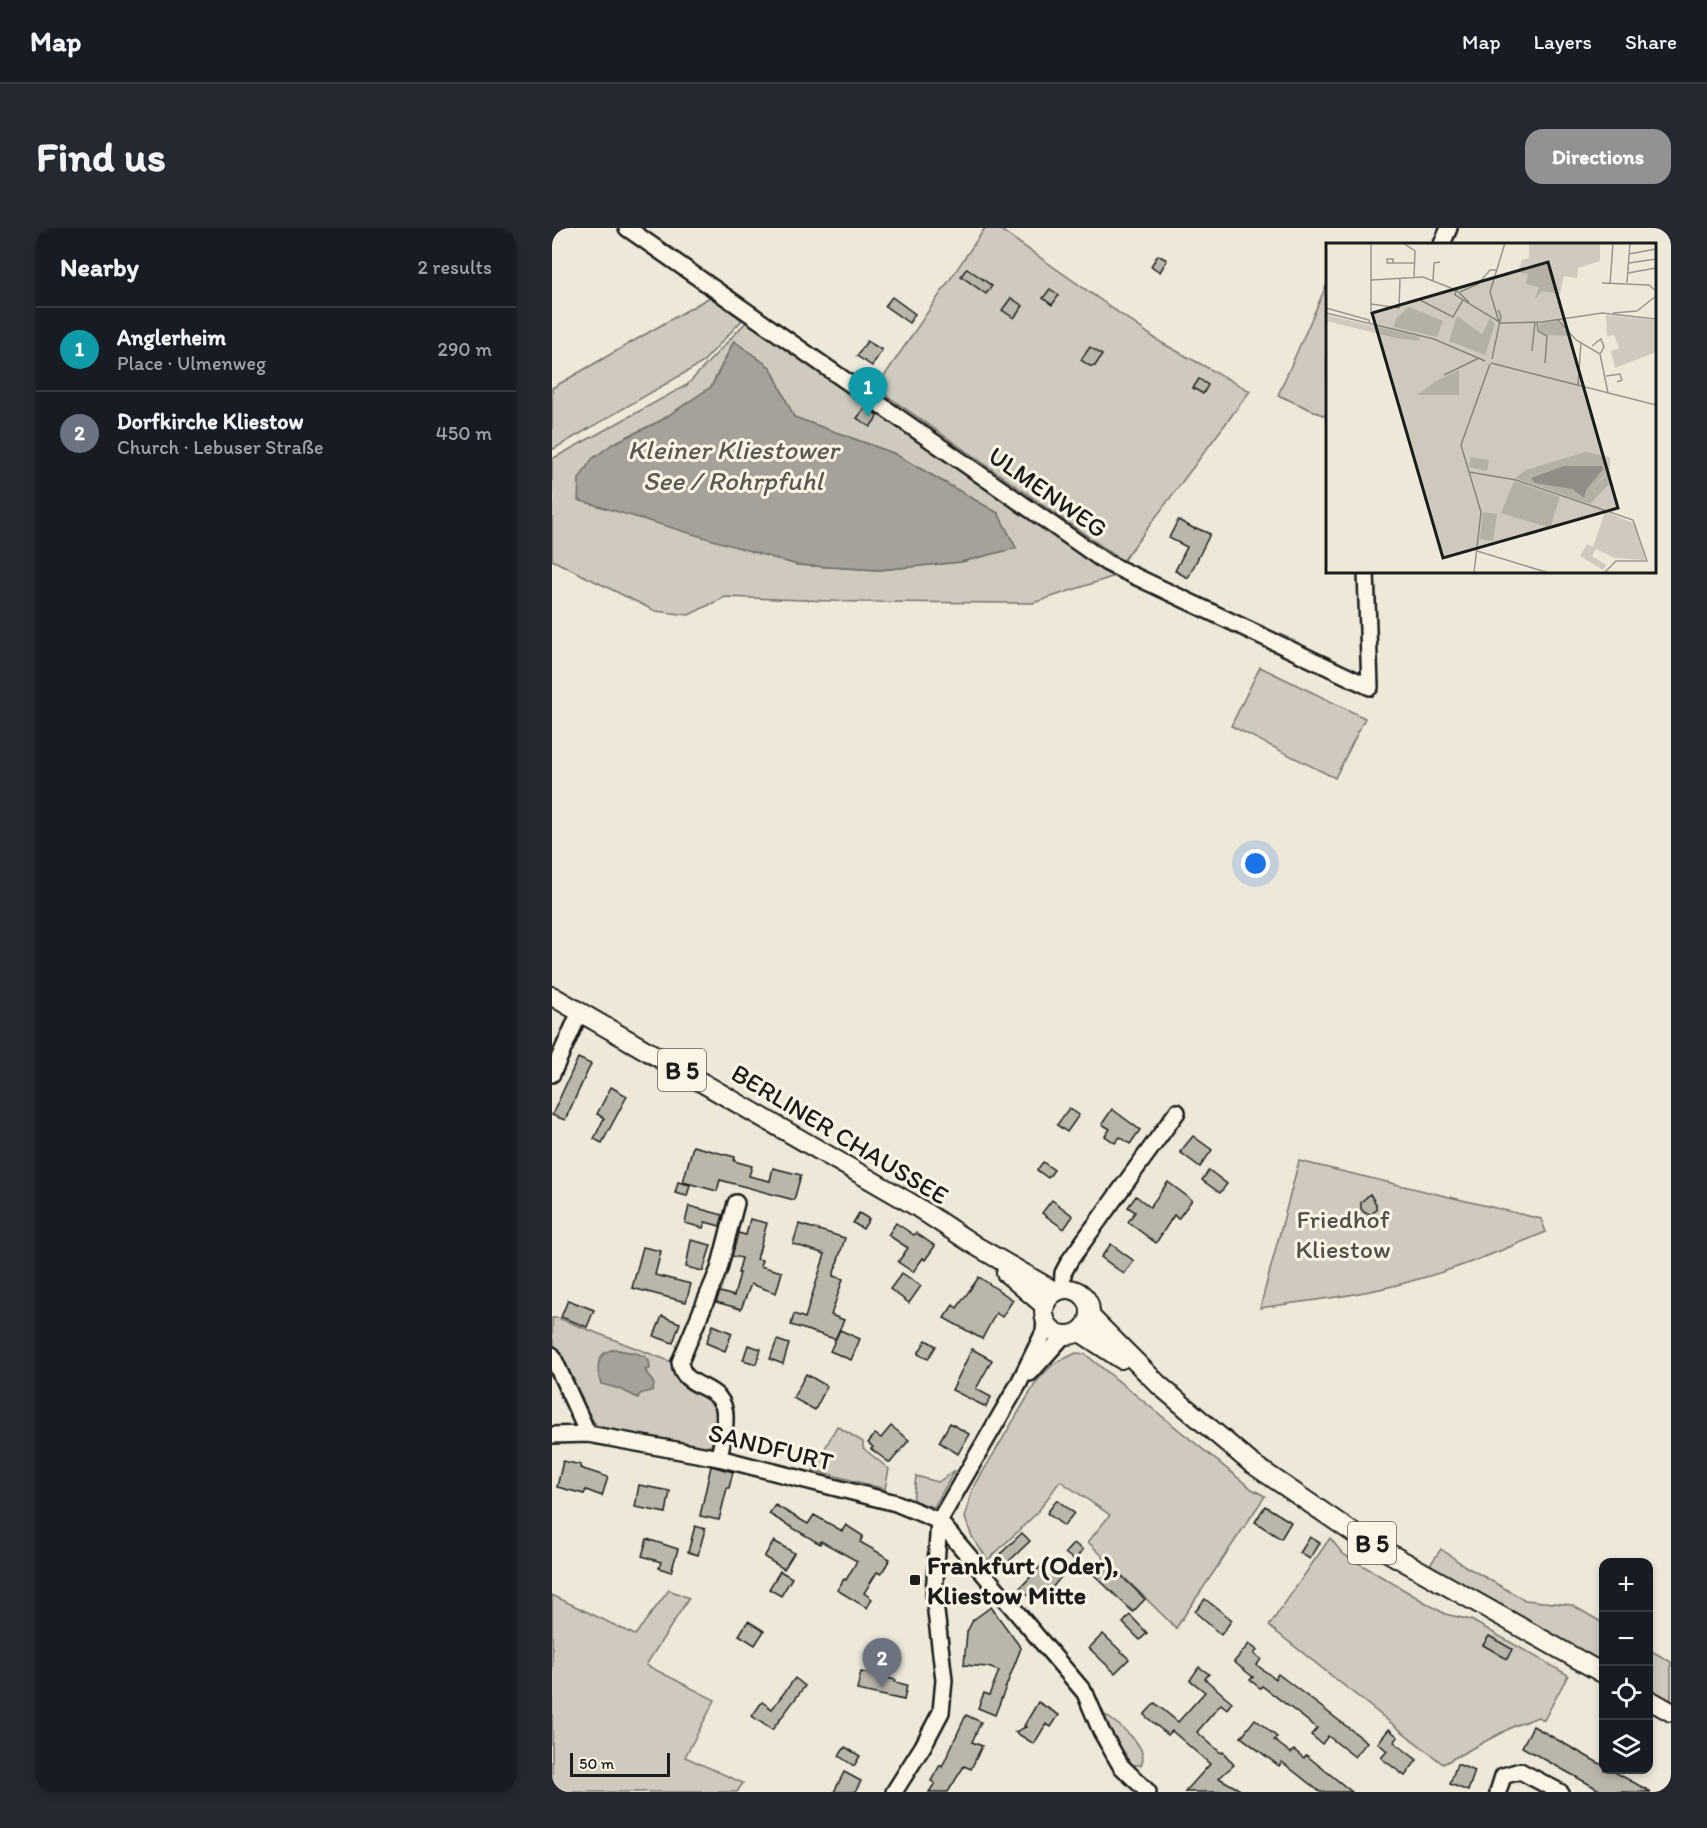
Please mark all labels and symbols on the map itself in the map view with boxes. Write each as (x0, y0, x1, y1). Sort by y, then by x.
inset map (1326, 243, 1656, 573)
pin: 1 (848, 368, 888, 417)
water label: Kleiner Kliestower See / Rohrpfuhl (628, 433, 841, 497)
street label: ULMENWEG (982, 439, 1114, 545)
your location (1241, 849, 1270, 878)
road number: B 5 (658, 1049, 706, 1091)
street label: BERLINER CHAUSSEE (726, 1057, 954, 1211)
park label: Friedhof Kliestow (1295, 1203, 1391, 1265)
street label: SANDFURT (705, 1416, 837, 1478)
road number: B 5 (1348, 1522, 1396, 1564)
place label: Frankfurt (Oder), Kliestow Mitte (927, 1549, 1119, 1611)
marker: Frankfurt (Oder), Kliestow Mitte (908, 1573, 922, 1587)
pin: 2 (862, 1638, 902, 1688)
scale bar (570, 1750, 670, 1778)

